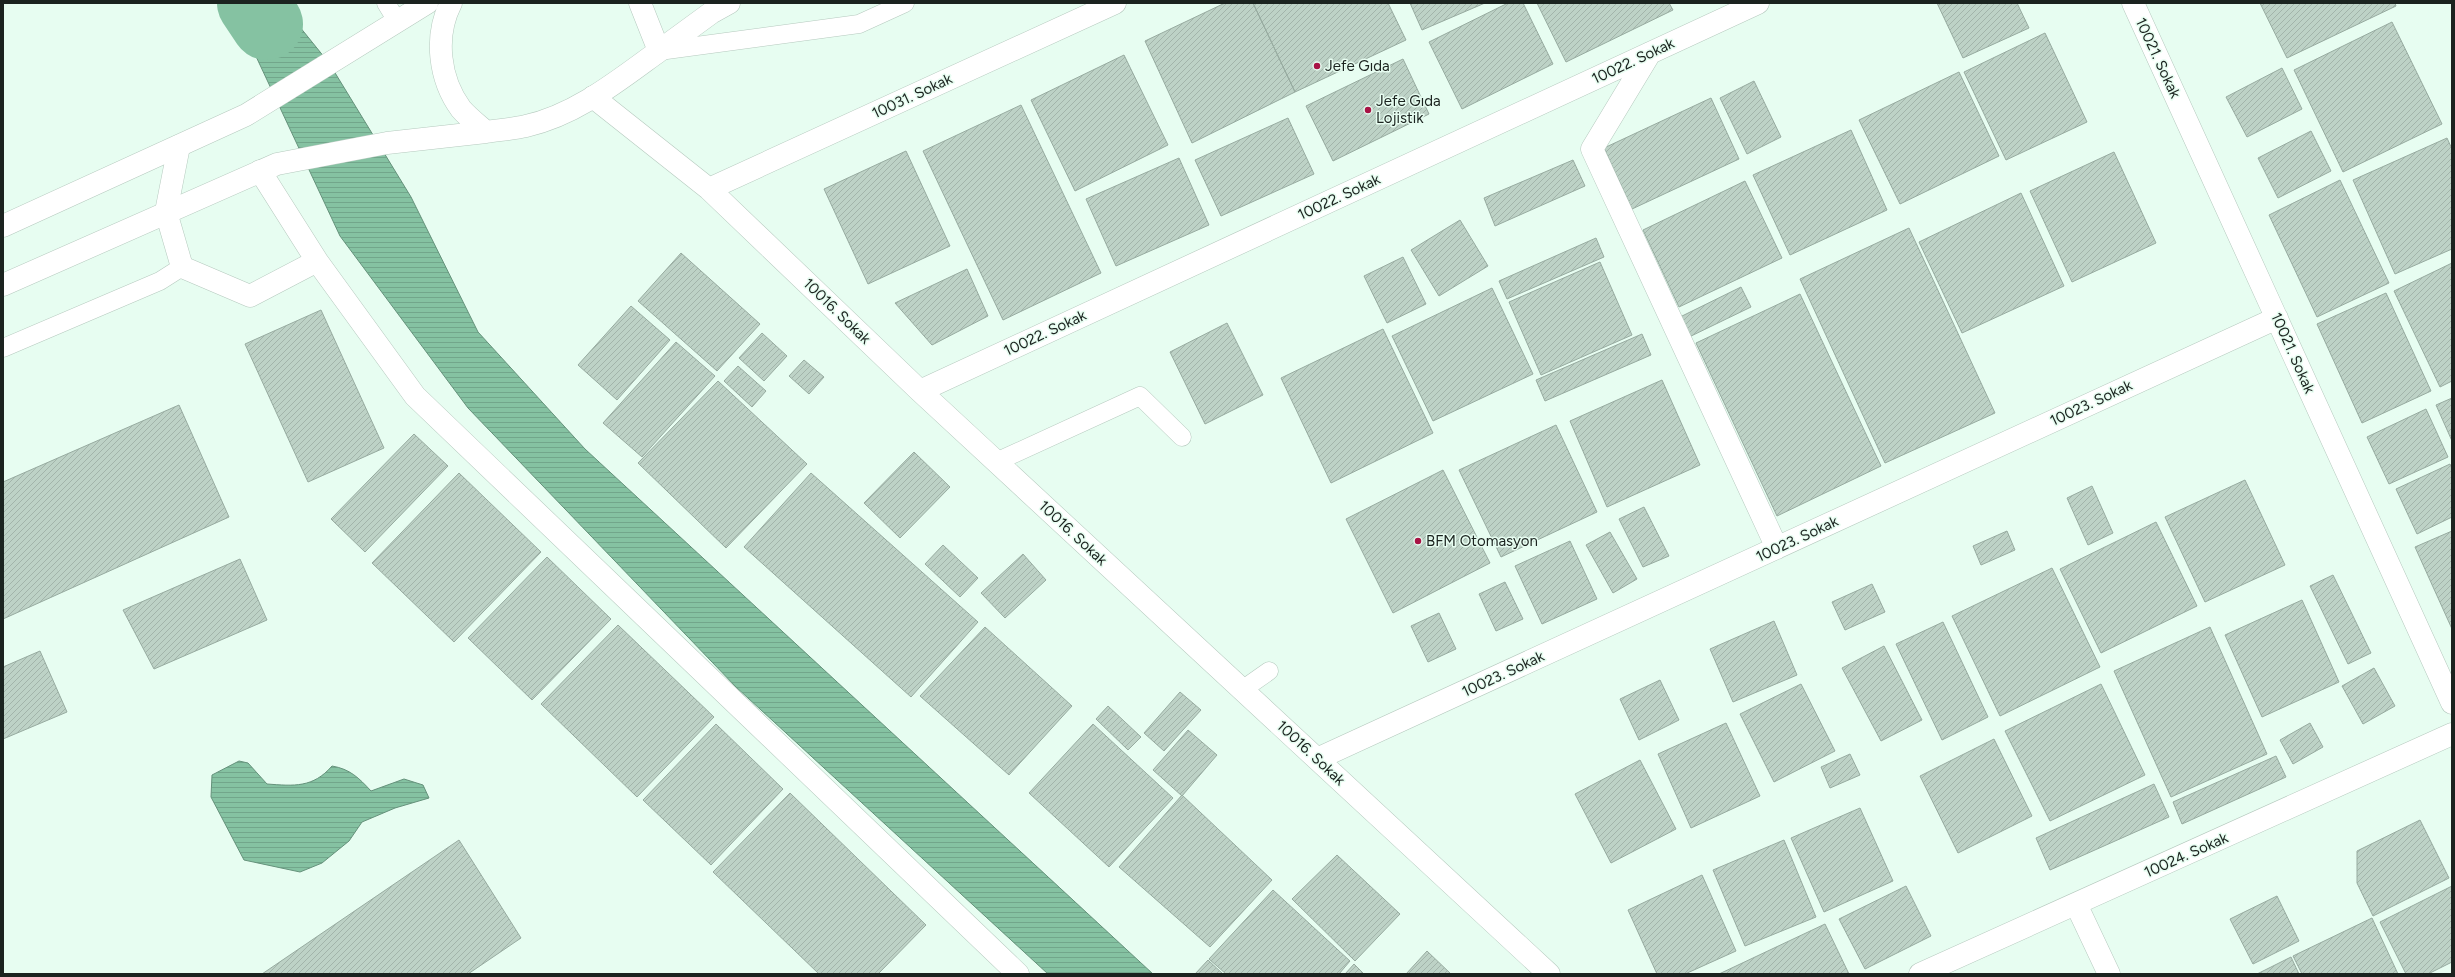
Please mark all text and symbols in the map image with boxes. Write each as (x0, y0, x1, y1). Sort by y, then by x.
street label: 10021. Sokak (2132, 15, 2185, 102)
street label: 10022. Sokak (1589, 34, 1678, 88)
place label: Jefe Gıda (1325, 57, 1390, 75)
marker: Jefe Gıda (1312, 61, 1322, 71)
street label: 10031. Sokak (869, 69, 956, 122)
place label: Jefe Gıda Lojistik (1376, 92, 1441, 127)
marker: Jefe Gıda Lojistik (1363, 105, 1373, 115)
street label: 10022. Sokak (1295, 170, 1384, 224)
street label: 10016. Sokak (799, 274, 875, 348)
street label: 10022. Sokak (1001, 306, 1090, 360)
street label: 10021. Sokak (2267, 310, 2319, 397)
street label: 10023. Sokak (2047, 376, 2136, 430)
street label: 10016. Sokak (1035, 497, 1111, 570)
street label: 10023. Sokak (1753, 512, 1842, 566)
place label: BFM Otomasyon (1426, 532, 1538, 550)
marker: BFM Otomasyon (1413, 536, 1423, 546)
street label: 10023. Sokak (1459, 647, 1548, 701)
street label: 10016. Sokak (1273, 717, 1349, 790)
street label: 10024. Sokak (2141, 828, 2231, 882)

